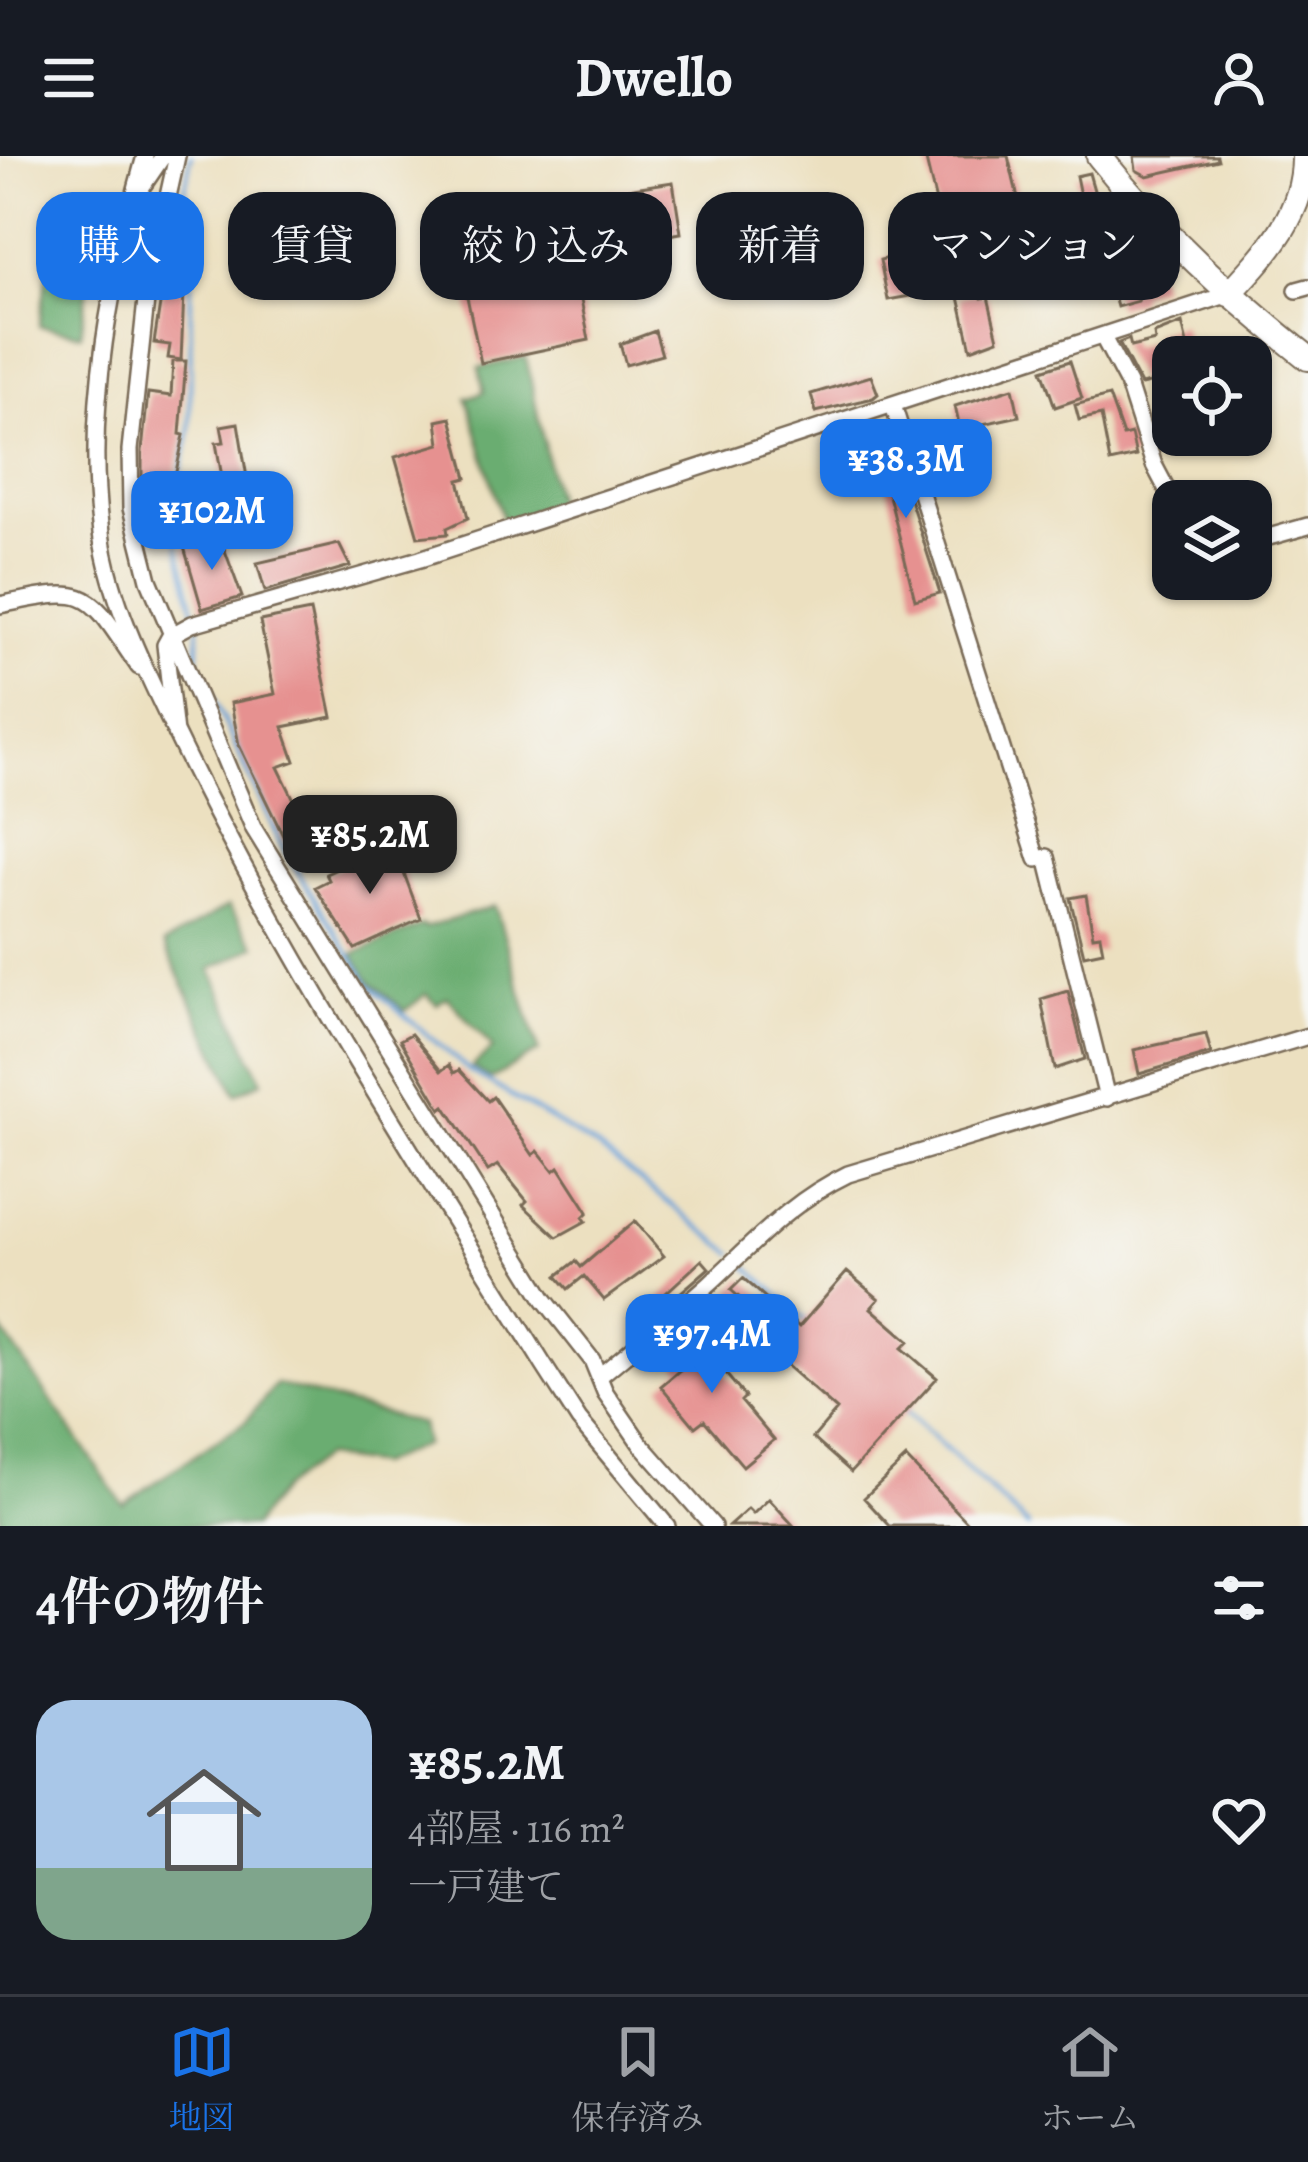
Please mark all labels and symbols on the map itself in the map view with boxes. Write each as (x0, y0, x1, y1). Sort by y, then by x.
pin: ¥38.3M (808, 419, 1004, 521)
pin: ¥102M (128, 471, 296, 573)
pin: ¥85.2M (272, 795, 468, 897)
pin: ¥97.4M (614, 1294, 810, 1396)

